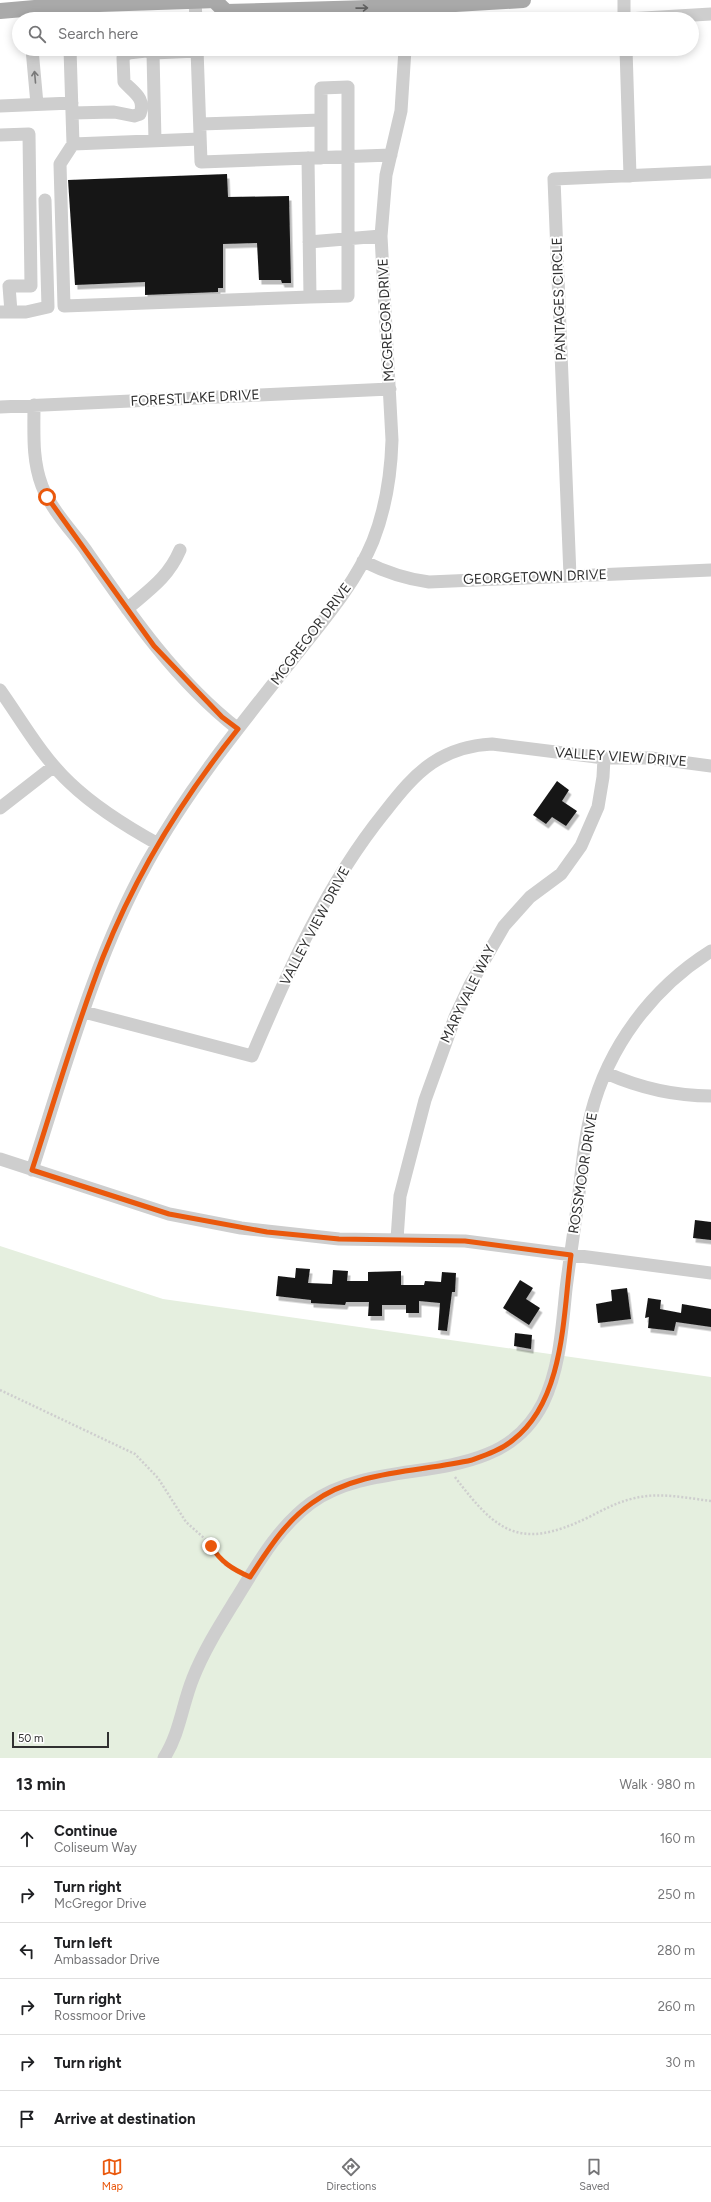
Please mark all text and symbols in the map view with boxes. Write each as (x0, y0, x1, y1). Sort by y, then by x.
one-way arrow (355, 4, 368, 12)
search box (12, 12, 699, 56)
icon: search (26, 23, 48, 45)
text: Search here (58, 25, 138, 43)
one-way arrow (31, 71, 38, 84)
street label: PANTAGES CIRCLE (548, 237, 570, 361)
street label: MCGREGOR DRIVE (374, 258, 398, 382)
street label: FORESTLAKE DRIVE (130, 386, 260, 410)
route start (38, 488, 56, 506)
street label: GEORGETOWN DRIVE (463, 566, 607, 588)
street label: MCGREGOR DRIVE (267, 580, 355, 688)
street label: VALLEY VIEW DRIVE (554, 744, 688, 770)
street label: VALLEY VIEW DRIVE (276, 864, 354, 988)
street label: MARYVALE WAY (437, 942, 499, 1046)
street label: ROSSMOOR DRIVE (565, 1111, 601, 1235)
route end (202, 1537, 220, 1555)
scale bar (12, 1730, 109, 1749)
text: 50 m (18, 1732, 43, 1745)
text: 13 min (16, 1774, 66, 1794)
text: Walk · 980 m (620, 1777, 695, 1792)
text: Continue (54, 1822, 117, 1840)
icon: ahead (16, 1828, 38, 1850)
text: 160 m (660, 1831, 695, 1846)
text: Coliseum Way (54, 1840, 137, 1855)
text: Turn right (54, 1878, 122, 1896)
icon: right (16, 1884, 38, 1906)
text: 250 m (658, 1887, 695, 1902)
text: McGregor Drive (54, 1896, 146, 1911)
text: Turn left (54, 1934, 112, 1952)
icon: left (16, 1940, 38, 1962)
text: 280 m (657, 1943, 695, 1958)
text: Ambassador Drive (54, 1952, 160, 1967)
text: Turn right (54, 1990, 122, 2008)
icon: right (16, 1996, 38, 2018)
text: 260 m (658, 1999, 695, 2014)
text: Rossmoor Drive (54, 2008, 146, 2023)
icon: right (16, 2052, 38, 2074)
text: Turn right (54, 2054, 122, 2072)
text: 30 m (665, 2055, 695, 2070)
icon: arrive (16, 2108, 38, 2130)
text: Arrive at destination (54, 2110, 195, 2128)
tab: Map (101, 2156, 123, 2193)
tab: Directions (326, 2156, 376, 2193)
tab: Saved (579, 2156, 610, 2193)

